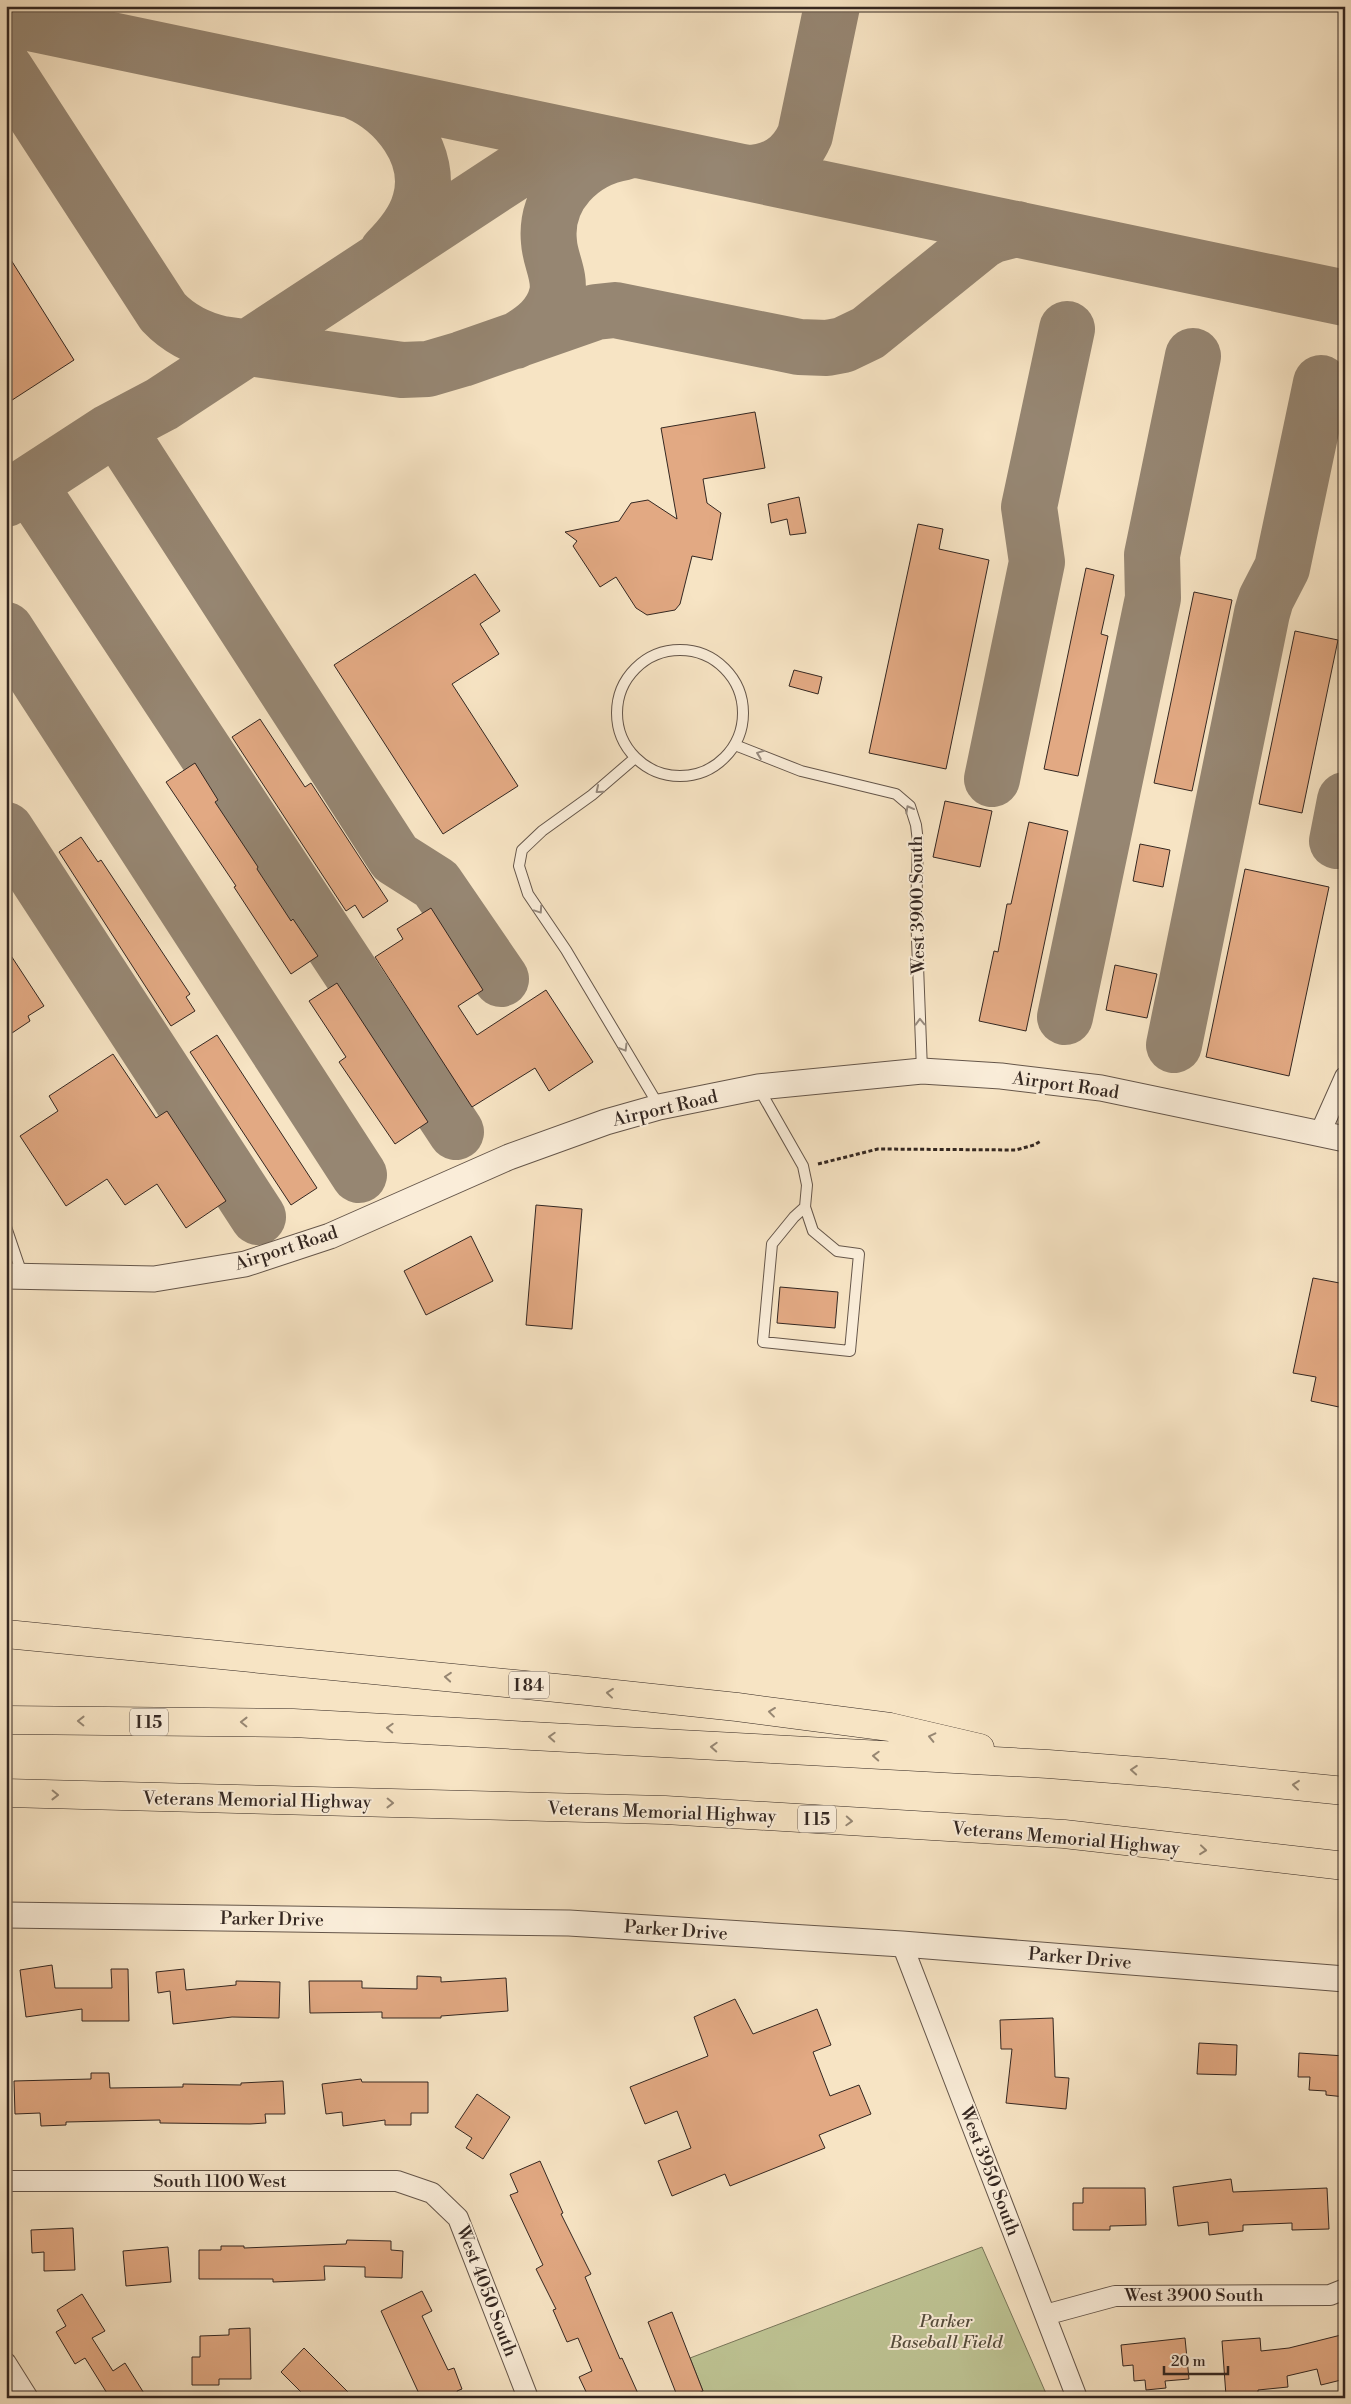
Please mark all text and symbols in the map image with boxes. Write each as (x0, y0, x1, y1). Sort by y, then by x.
one-way arrow (757, 750, 765, 760)
one-way arrow (595, 784, 604, 793)
one-way arrow (905, 806, 915, 815)
street label: West 3900 South (905, 835, 930, 976)
one-way arrow (533, 904, 542, 913)
one-way arrow (914, 1018, 925, 1026)
one-way arrow (618, 1042, 628, 1051)
street label: Airport Road (1010, 1067, 1121, 1104)
street label: Airport Road (609, 1085, 721, 1132)
street label: Airport Road (231, 1221, 341, 1276)
one-way arrow (444, 1672, 452, 1683)
road number: I 84 (509, 1672, 549, 1698)
one-way arrow (606, 1688, 614, 1699)
one-way arrow (767, 1707, 775, 1718)
road number: I 15 (130, 1708, 168, 1735)
one-way arrow (77, 1716, 85, 1726)
one-way arrow (240, 1717, 248, 1728)
one-way arrow (385, 1723, 393, 1734)
one-way arrow (548, 1732, 556, 1743)
one-way arrow (927, 1732, 936, 1743)
one-way arrow (710, 1741, 718, 1752)
one-way arrow (872, 1750, 880, 1761)
one-way arrow (1130, 1765, 1138, 1776)
one-way arrow (1292, 1780, 1300, 1791)
street label: Veterans Memorial Highway (142, 1787, 372, 1814)
one-way arrow (51, 1789, 59, 1800)
street label: Veterans Memorial Highway (546, 1797, 777, 1828)
one-way arrow (386, 1798, 394, 1808)
road number: I 15 (798, 1806, 836, 1832)
one-way arrow (845, 1816, 853, 1827)
street label: Veterans Memorial Highway (950, 1817, 1181, 1860)
one-way arrow (1199, 1844, 1207, 1855)
street label: Parker Drive (220, 1907, 324, 1932)
street label: Parker Drive (623, 1915, 728, 1946)
street label: Parker Drive (1027, 1943, 1133, 1974)
street label: West 3950 South (954, 2102, 1025, 2239)
street label: South 1100 West (153, 2170, 287, 2193)
street label: West 4050 South (451, 2221, 522, 2360)
street label: West 3900 South (1124, 2284, 1264, 2307)
park label: Parker Baseball Field (889, 2310, 1003, 2354)
scale bar (1164, 2344, 1227, 2376)
text: 20 m (1171, 2352, 1206, 2371)

